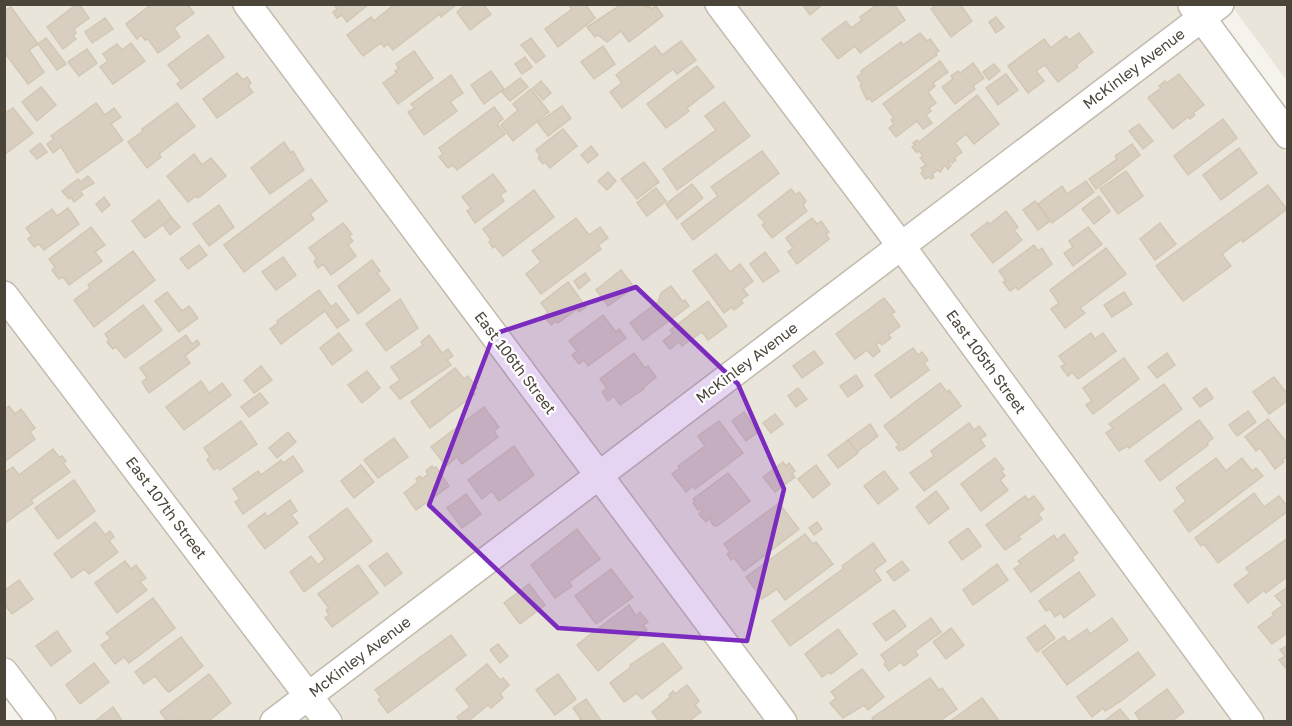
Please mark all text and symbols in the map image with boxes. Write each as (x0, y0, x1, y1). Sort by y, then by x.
street label: McKinley Avenue (1079, 24, 1188, 112)
street label: East 105th Street (943, 306, 1030, 417)
street label: East 106th Street (471, 307, 560, 417)
street label: McKinley Avenue (692, 318, 801, 406)
street label: East 107th Street (123, 453, 211, 562)
street label: McKinley Avenue (305, 612, 414, 700)

